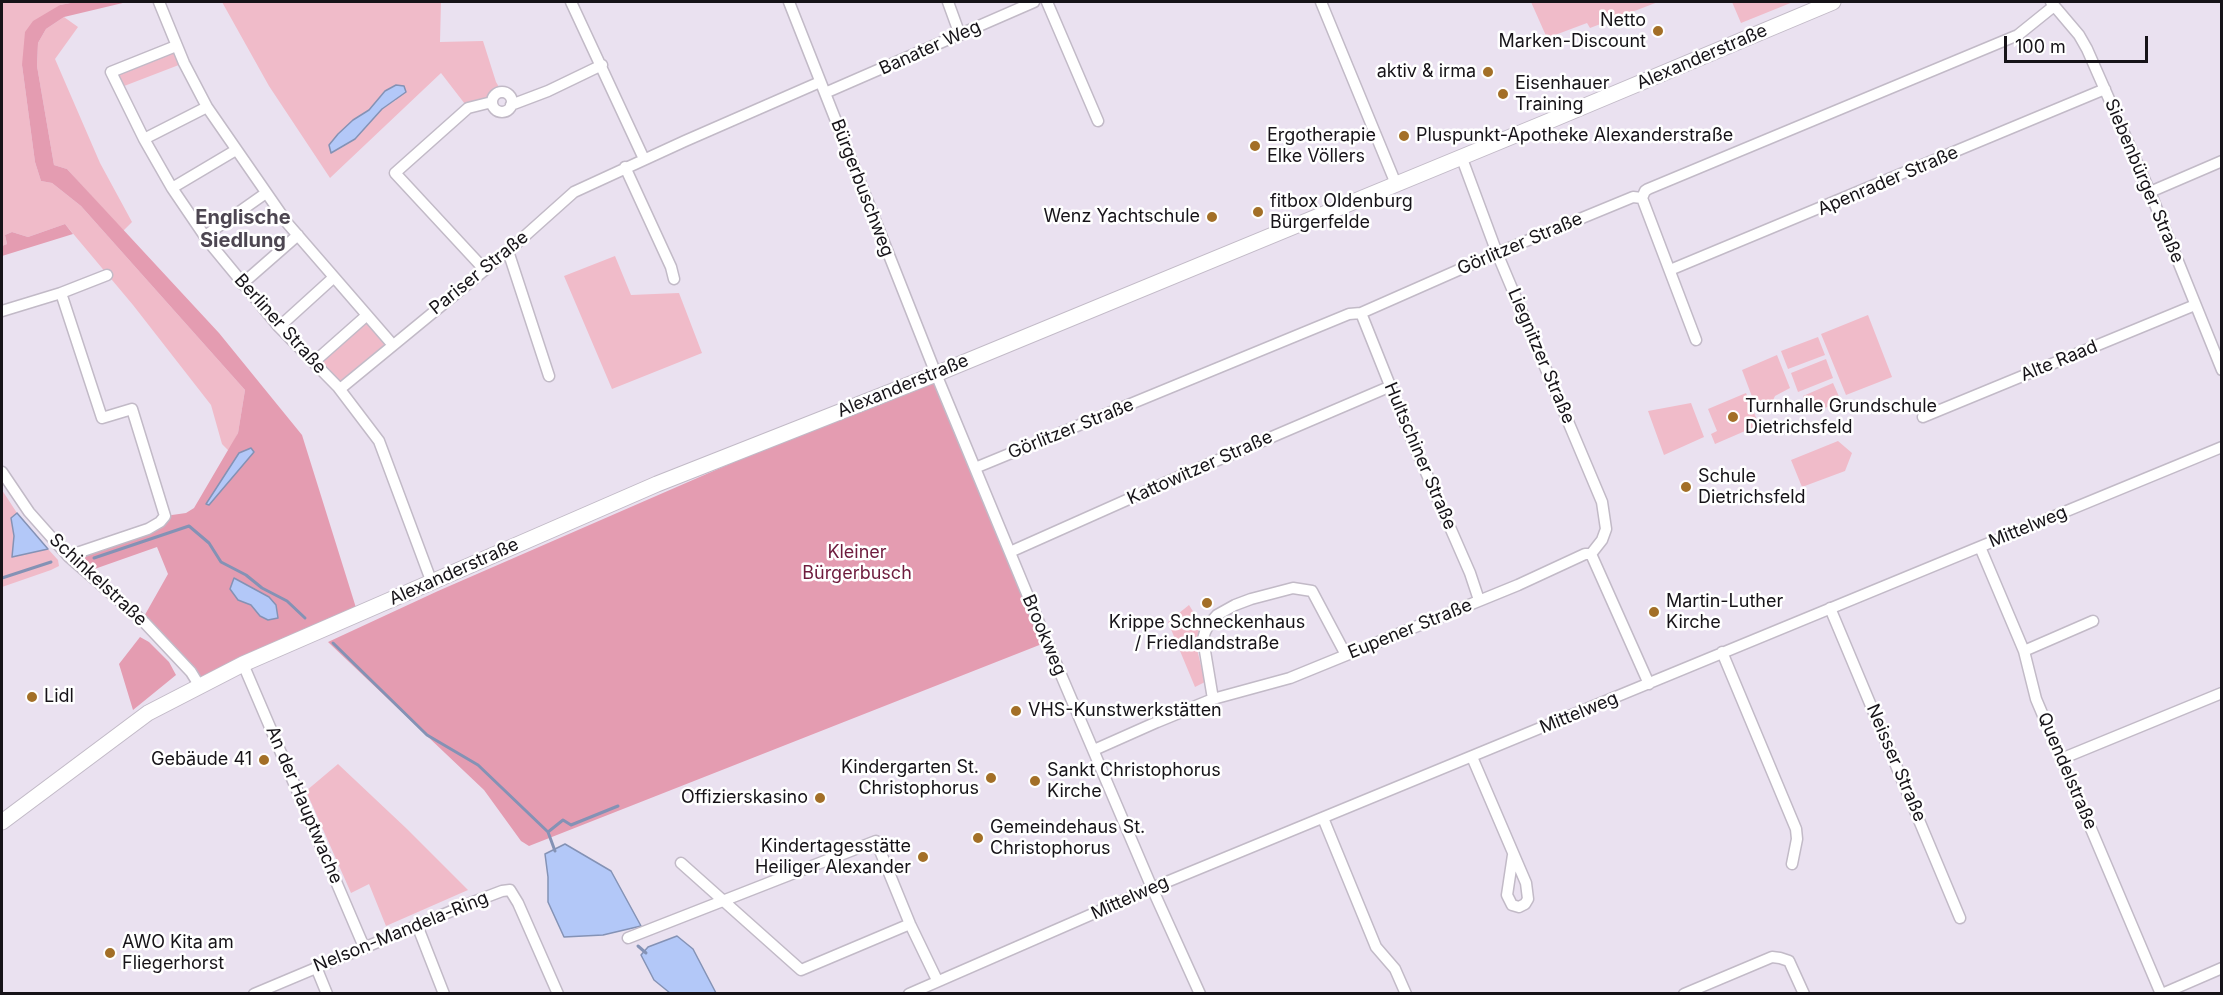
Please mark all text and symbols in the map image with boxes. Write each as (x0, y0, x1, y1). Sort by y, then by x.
place label: Netto Marken-Discount (1499, 10, 1646, 52)
street label: Banater Weg (876, 16, 984, 80)
street label: Alexanderstraße (1634, 20, 1770, 94)
marker: Netto Marken-Discount (1651, 24, 1665, 38)
scale bar (2007, 24, 2151, 62)
text: 100 m (2015, 36, 2066, 57)
place label: aktiv & irma (1377, 61, 1476, 83)
marker: aktiv & irma (1481, 65, 1495, 79)
place label: Eisenhauer Training (1515, 73, 1609, 116)
marker: Eisenhauer Training (1496, 87, 1510, 101)
street label: Siebenbürger Straße (2100, 96, 2188, 266)
street label: Bürgerbuschweg (826, 116, 898, 260)
place label: Ergotherapie Elke Völlers (1267, 125, 1376, 168)
place label: Pluspunkt-Apotheke Alexanderstraße (1416, 125, 1733, 147)
marker: Pluspunkt-Apotheke Alexanderstraße (1397, 129, 1411, 143)
marker: Ergotherapie Elke Völlers (1248, 139, 1262, 153)
street label: Apenrader Straße (1814, 142, 1962, 220)
place label: fitbox Oldenburg Bürgerfelde (1270, 191, 1413, 234)
marker: fitbox Oldenburg Bürgerfelde (1251, 205, 1265, 219)
district label: Englische Siedlung (195, 206, 291, 253)
place label: Wenz Yachtschule (1043, 206, 1200, 228)
street label: Görlitzer Straße (1454, 208, 1586, 280)
marker: Wenz Yachtschule (1205, 210, 1219, 224)
street label: Pariser Straße (425, 227, 533, 319)
street label: Berliner Straße (230, 270, 330, 378)
street label: Liegnitzer Straße (1503, 285, 1579, 427)
street label: Alte Raad (2017, 336, 2101, 386)
street label: Alexanderstraße (834, 350, 972, 422)
street label: Hultschiner Straße (1379, 379, 1461, 533)
street label: Görlitzer Straße (1005, 394, 1137, 464)
place label: Turnhalle Grundschule Dietrichsfeld (1745, 396, 1937, 438)
marker: Turnhalle Grundschule Dietrichsfeld (1726, 410, 1740, 424)
street label: Kattowitzer Straße (1124, 426, 1276, 510)
place label: Schule Dietrichsfeld (1698, 466, 1806, 508)
marker: Schule Dietrichsfeld (1679, 480, 1693, 494)
street label: Mittelweg (1986, 502, 2070, 552)
street label: Schinkelstraße (45, 529, 151, 631)
street label: Alexanderstraße (386, 534, 522, 610)
park label: Kleiner Bürgerbusch (802, 542, 912, 584)
street label: Brookweg (1017, 591, 1071, 679)
place label: Martin-Luther Kirche (1666, 591, 1783, 634)
street label: Eupener Straße (1345, 594, 1475, 664)
marker: Krippe Schneckenhaus / Friedlandstraße (1200, 596, 1214, 610)
marker: Martin-Luther Kirche (1647, 605, 1661, 619)
place label: Krippe Schneckenhaus / Friedlandstraße (1109, 612, 1305, 654)
place label: Lidl (44, 686, 74, 708)
street label: Mittelweg (1537, 688, 1621, 738)
marker: Lidl (25, 690, 39, 704)
place label: VHS-Kunstwerkstätten (1028, 700, 1222, 722)
street label: Neisser Straße (1862, 701, 1930, 825)
marker: VHS-Kunstwerkstätten (1009, 704, 1023, 718)
street label: Quendelstraße (2033, 709, 2101, 833)
street label: An der Hauptwache (261, 723, 347, 887)
place label: Gebäude 41 (151, 749, 252, 771)
marker: Gebäude 41 (257, 753, 271, 767)
place label: Kindergarten St. Christophorus (841, 757, 979, 800)
place label: Sankt Christophorus Kirche (1047, 760, 1221, 802)
marker: Kindergarten St. Christophorus (984, 771, 998, 785)
marker: Sankt Christophorus Kirche (1028, 774, 1042, 788)
place label: Offizierskasino (681, 787, 808, 809)
marker: Offizierskasino (813, 791, 827, 805)
place label: Gemeindehaus St. Christophorus (990, 817, 1145, 860)
marker: Gemeindehaus St. Christophorus (971, 831, 985, 845)
place label: Kindertagesstätte Heiliger Alexander (755, 836, 911, 878)
marker: Kindertagesstätte Heiliger Alexander (916, 850, 930, 864)
street label: Mittelweg (1088, 871, 1172, 925)
street label: Nelson-Mandela-Ring (310, 887, 492, 977)
place label: AWO Kita am Fliegerhorst (122, 932, 234, 974)
marker: AWO Kita am Fliegerhorst (103, 946, 117, 960)

